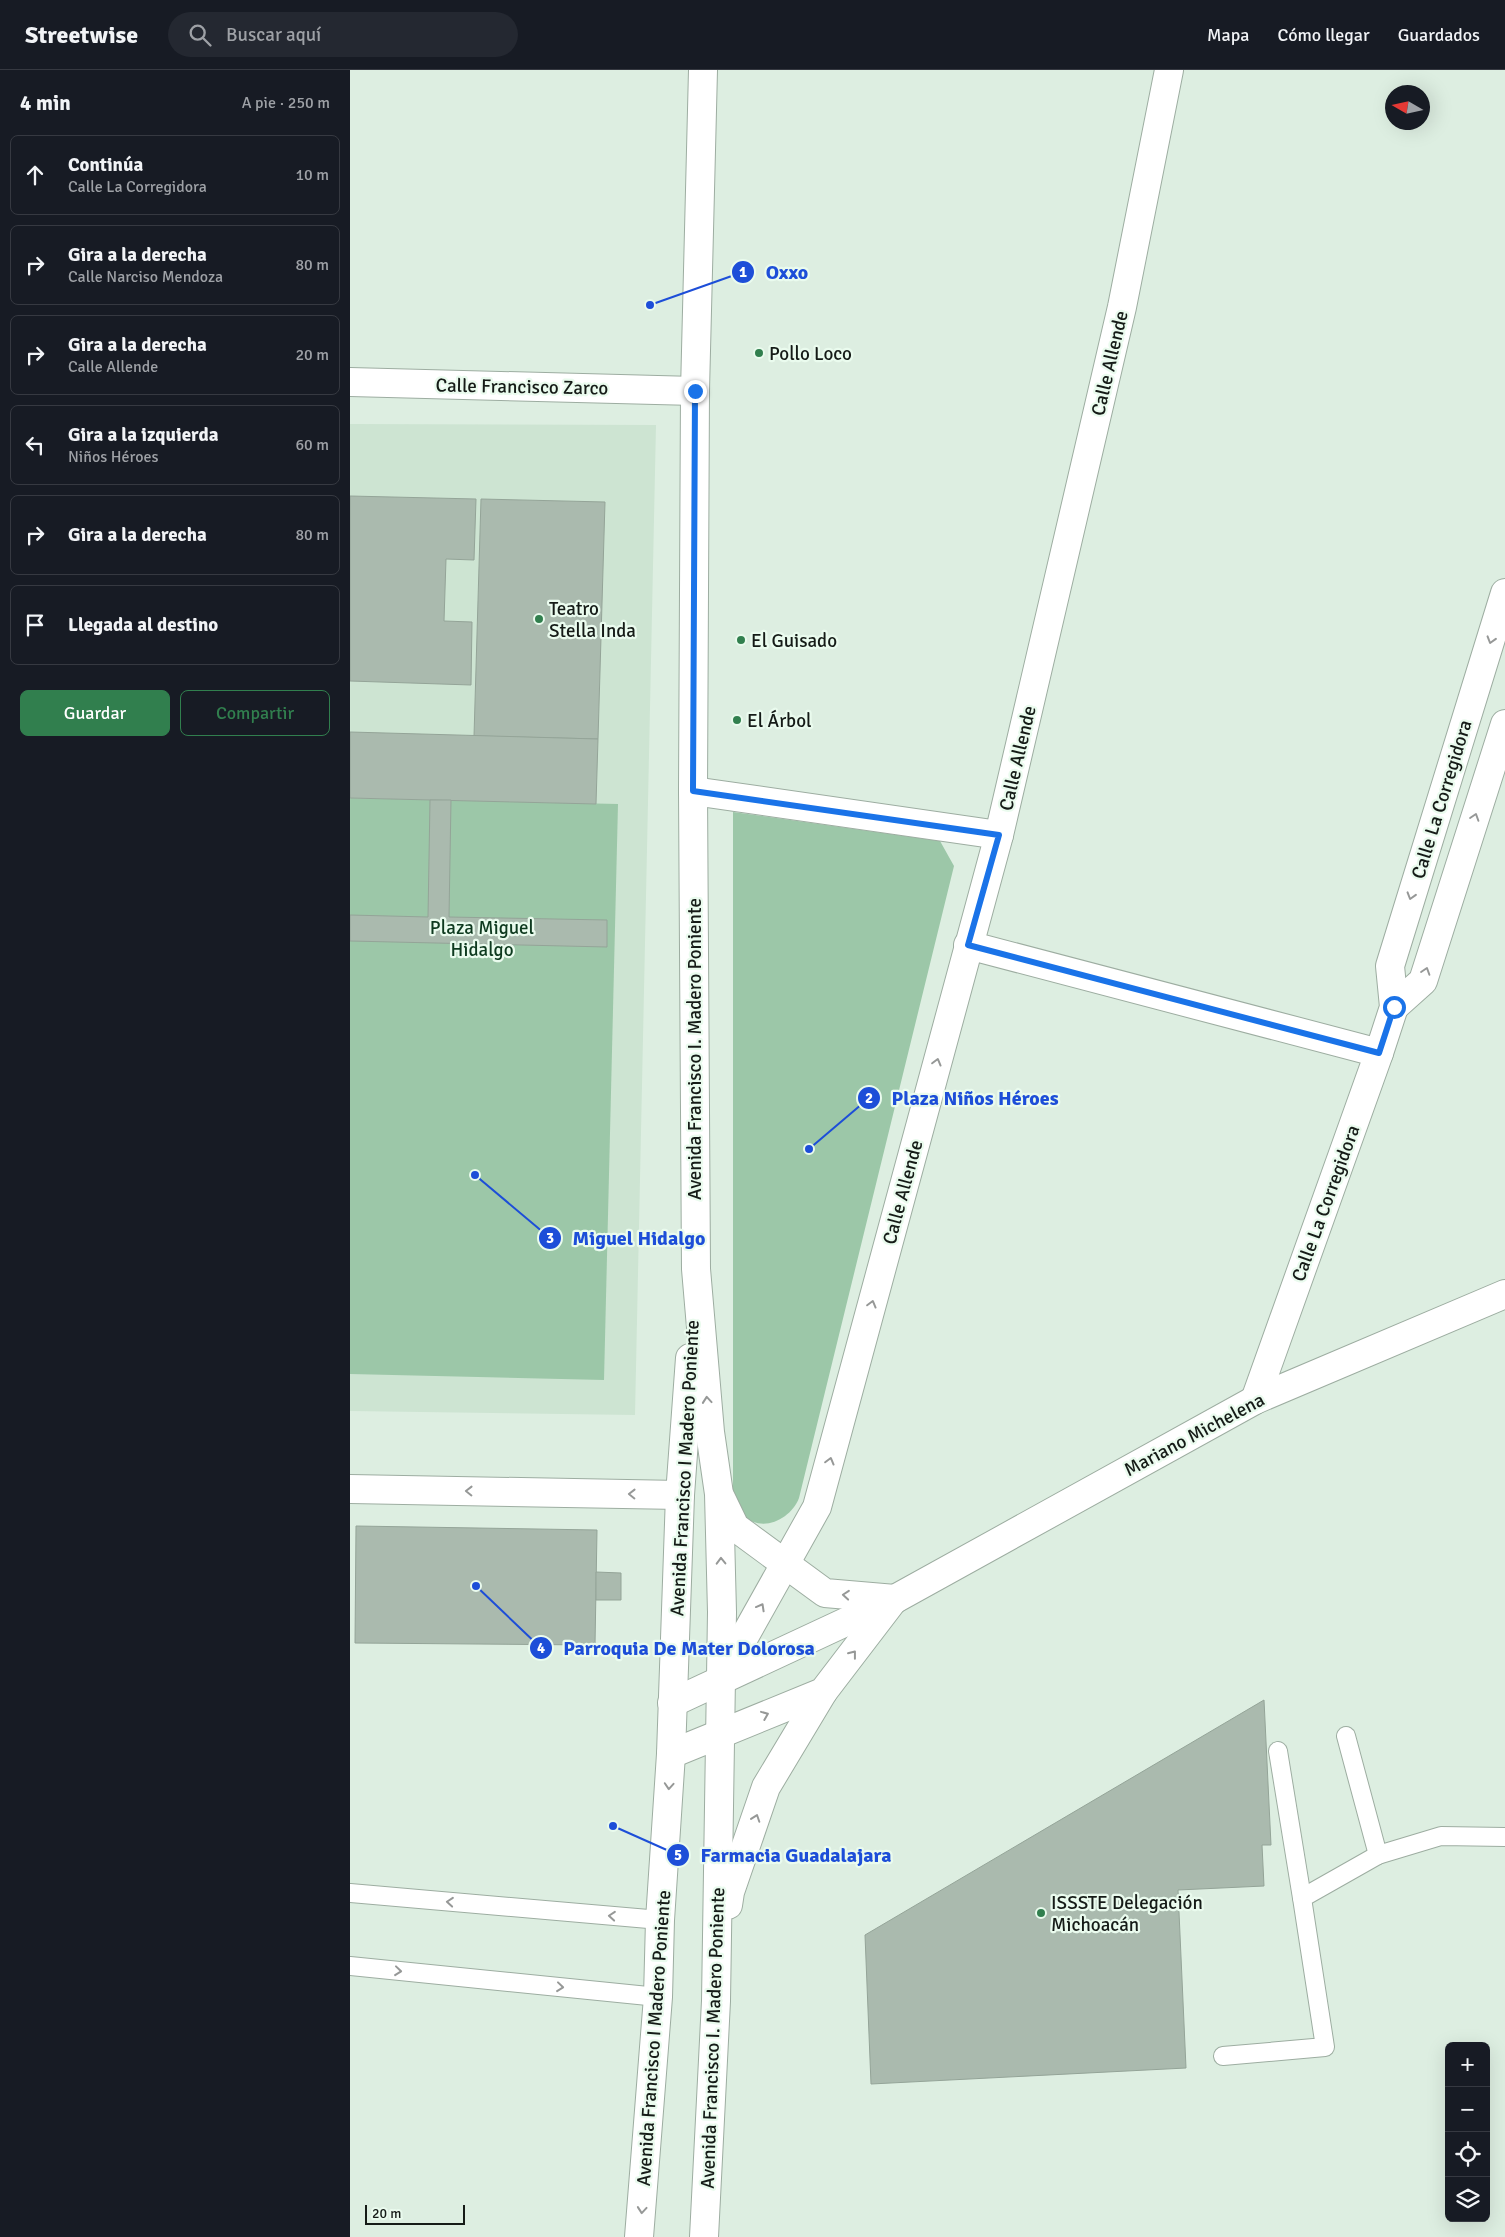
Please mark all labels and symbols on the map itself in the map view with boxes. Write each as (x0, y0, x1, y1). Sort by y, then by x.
north arrow (1385, 85, 1430, 130)
callout: Oxxo (731, 255, 818, 290)
text: Oxxo (766, 260, 808, 285)
text: 1 (739, 263, 747, 281)
street label: Calle Allende (1086, 308, 1134, 418)
place label: Pollo Loco (769, 342, 852, 366)
marker: Pollo Loco (753, 347, 765, 359)
street label: Calle Francisco Zarco (435, 373, 609, 401)
route end (684, 380, 707, 403)
place label: Teatro Stella Inda (549, 597, 636, 643)
marker: Teatro Stella Inda (533, 613, 545, 625)
place label: El Guisado (751, 629, 837, 653)
marker: El Guisado (735, 634, 747, 646)
one-way arrow (1486, 635, 1496, 644)
street label: Calle Allende (994, 703, 1042, 813)
place label: El Árbol (747, 709, 812, 733)
marker: El Árbol (731, 714, 743, 726)
street label: Calle La Corregidora (1406, 717, 1478, 882)
one-way arrow (1470, 813, 1480, 821)
one-way arrow (1407, 891, 1417, 899)
street label: Avenida Francisco I. Madero Poniente (683, 898, 707, 1200)
park label: Plaza Miguel Hidalgo (430, 916, 534, 962)
one-way arrow (1420, 968, 1430, 976)
route start (1383, 996, 1406, 1019)
one-way arrow (931, 1059, 941, 1067)
callout: Plaza Niños Héroes (856, 1081, 1068, 1116)
text: Plaza Niños Héroes (891, 1086, 1059, 1111)
text: 2 (865, 1089, 873, 1107)
street label: Calle La Corregidora (1286, 1122, 1365, 1285)
street label: Calle Allende (878, 1137, 928, 1247)
callout: Miguel Hidalgo (537, 1220, 715, 1255)
text: Miguel Hidalgo (573, 1226, 705, 1251)
text: 3 (546, 1229, 554, 1247)
one-way arrow (866, 1299, 877, 1308)
street label: Avenida Francisco I Madero Poniente (665, 1319, 705, 1617)
street label: Mariano Michelena (1120, 1388, 1269, 1482)
one-way arrow (702, 1396, 713, 1404)
one-way arrow (824, 1457, 834, 1465)
one-way arrow (465, 1486, 473, 1496)
one-way arrow (627, 1489, 635, 1499)
one-way arrow (715, 1557, 726, 1565)
one-way arrow (842, 1590, 850, 1601)
one-way arrow (755, 1603, 765, 1612)
callout: Parroquia De Mater Dolorosa (528, 1631, 825, 1666)
text: Parroquia De Mater Dolorosa (563, 1636, 815, 1661)
text: 4 (537, 1639, 545, 1657)
one-way arrow (847, 1650, 856, 1659)
one-way arrow (760, 1711, 769, 1722)
one-way arrow (664, 1782, 675, 1790)
one-way arrow (750, 1814, 760, 1822)
callout: Farmacia Guadalajara (666, 1838, 902, 1873)
text: Farmacia Guadalajara (700, 1843, 892, 1868)
text: 5 (674, 1846, 682, 1864)
street label: Avenida Francisco I. Madero Poniente (696, 1887, 730, 2189)
street label: Avenida Francisco I Madero Poniente (632, 1889, 676, 2187)
place label: ISSSTE Delegación Michoacán (1051, 1891, 1203, 1937)
one-way arrow (446, 1896, 454, 1907)
marker: ISSSTE Delegación Michoacán (1035, 1907, 1047, 1919)
one-way arrow (608, 1911, 616, 1922)
one-way arrow (395, 1965, 403, 1976)
one-way arrow (556, 1981, 564, 1992)
scale bar (365, 2202, 465, 2225)
one-way arrow (636, 2206, 647, 2214)

